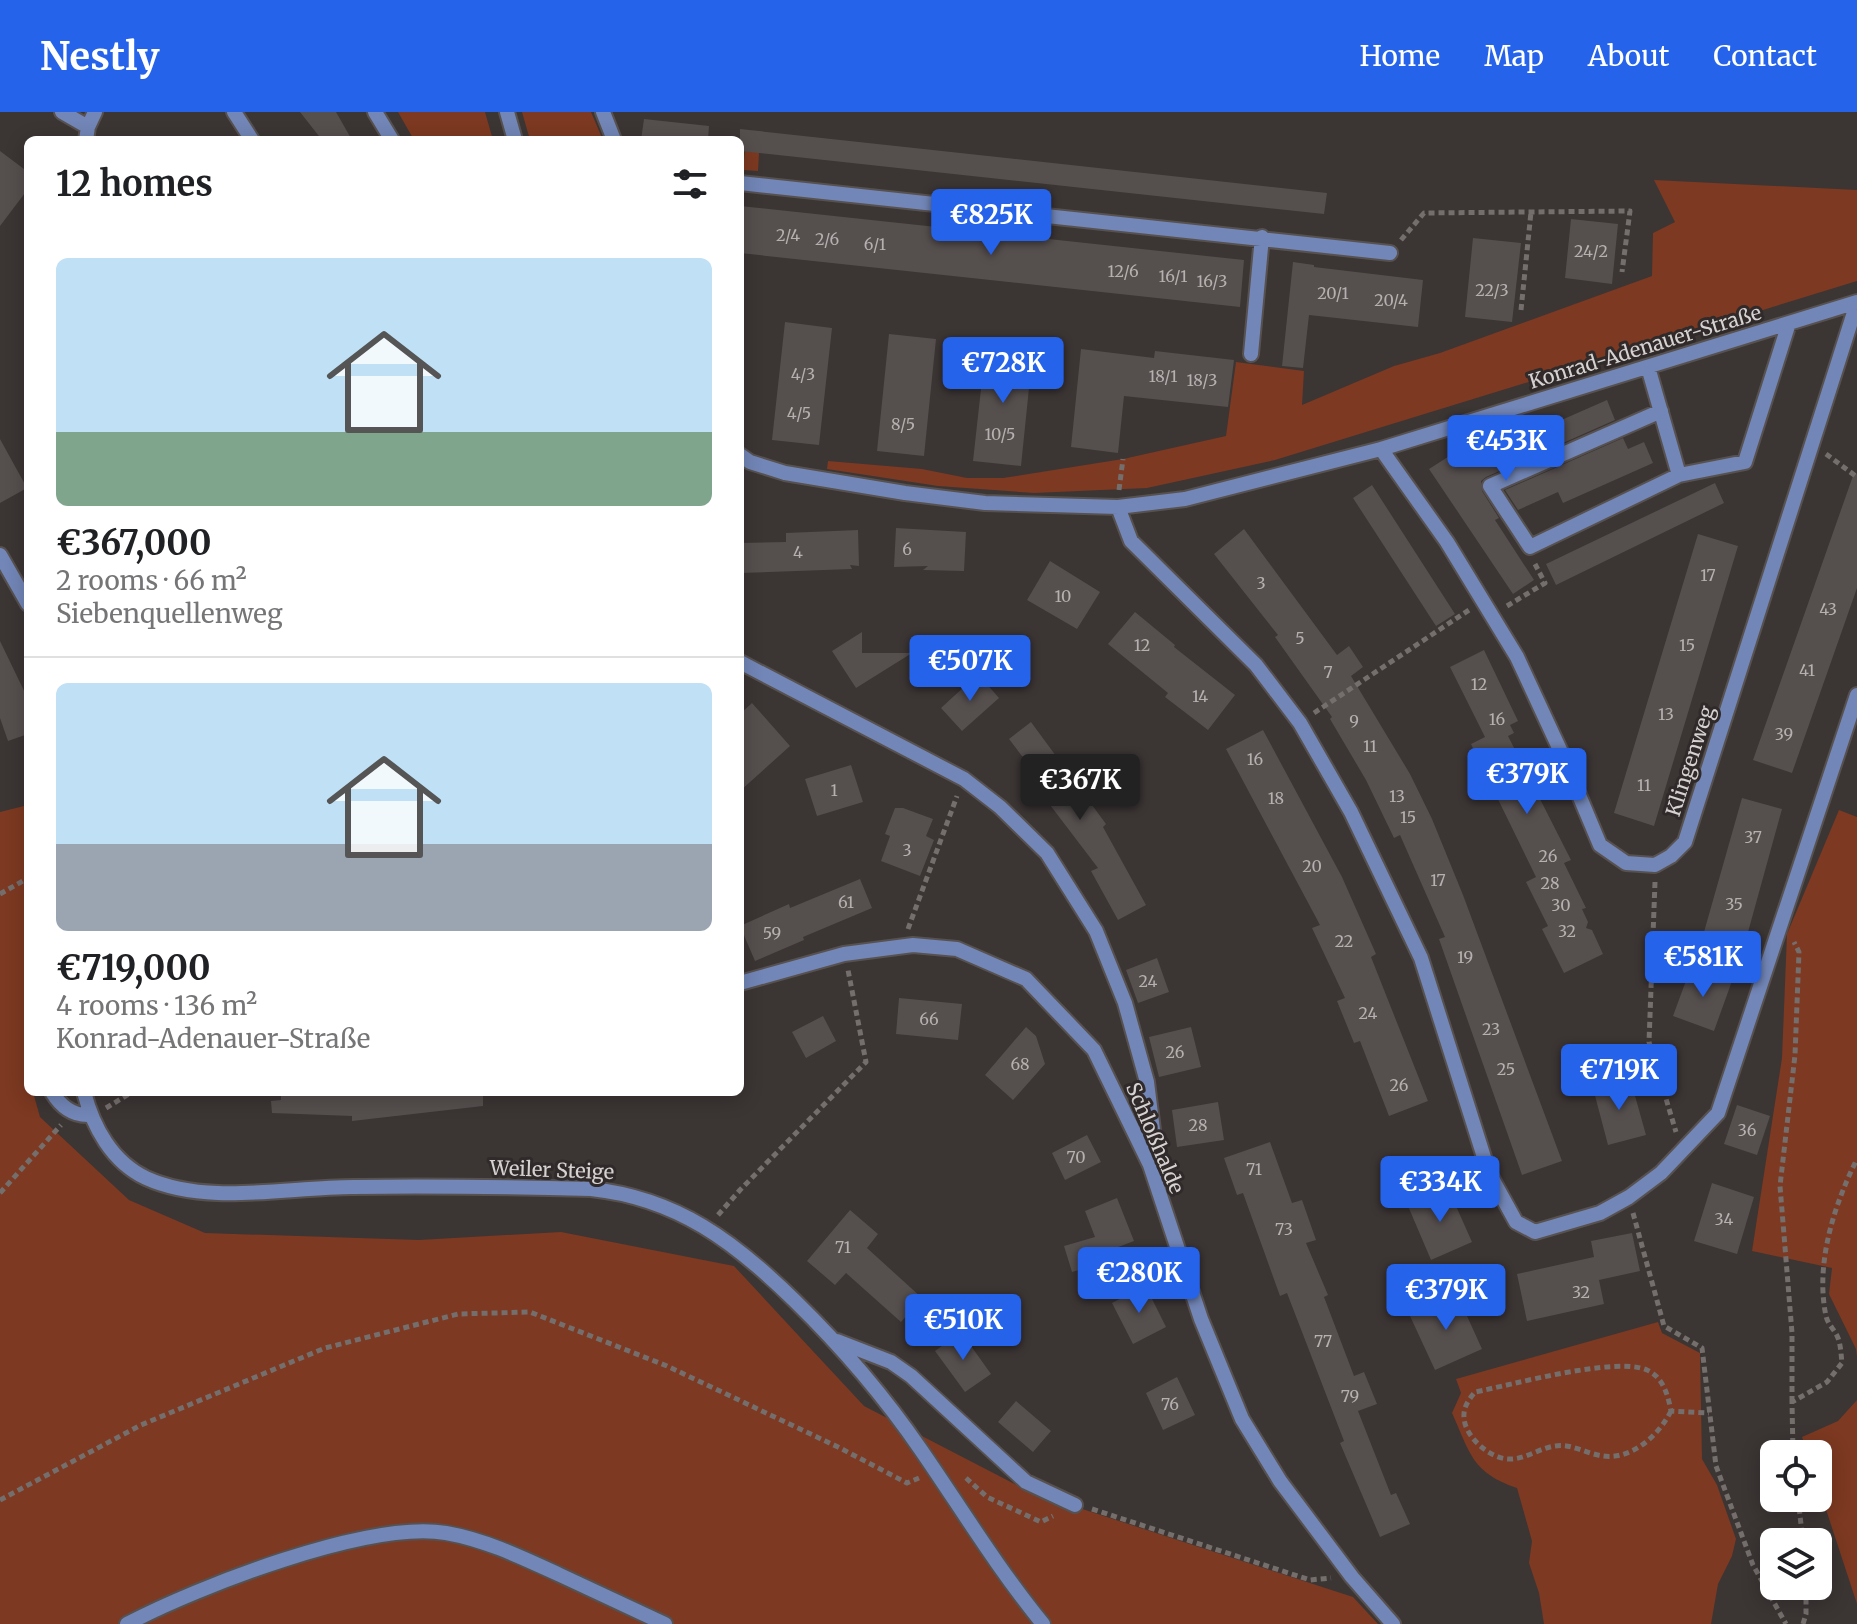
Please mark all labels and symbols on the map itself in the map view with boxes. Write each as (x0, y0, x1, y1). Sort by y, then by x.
pin: €825K (935, 189, 1047, 257)
house number: 2/4 (776, 225, 800, 245)
house number: 2/6 (815, 229, 839, 249)
house number: 6/1 (864, 234, 886, 254)
house number: 24/2 (1574, 241, 1608, 261)
house number: 12/6 (1107, 261, 1139, 281)
house number: 16/1 (1159, 266, 1187, 286)
house number: 16/3 (1197, 271, 1227, 291)
house number: 22/3 (1475, 280, 1509, 300)
house number: 20/1 (1317, 283, 1349, 303)
house number: 20/4 (1374, 290, 1408, 310)
street label: Konrad-Adenauer-Straße (1526, 299, 1764, 394)
pin: €728K (947, 337, 1059, 405)
house number: 4/3 (791, 364, 815, 384)
house number: 18/1 (1149, 366, 1177, 386)
house number: 18/3 (1187, 370, 1217, 390)
house number: 4/5 (787, 403, 811, 423)
house number: 8/5 (891, 414, 915, 434)
pin: €453K (1450, 415, 1562, 483)
house number: 10/5 (985, 424, 1015, 444)
house number: 6 (902, 539, 912, 559)
house number: 4 (793, 542, 803, 562)
house number: 17 (1700, 565, 1716, 585)
house number: 3 (1256, 573, 1266, 593)
house number: 10 (1055, 586, 1071, 606)
house number: 43 (1819, 599, 1837, 619)
house number: 5 (1295, 628, 1305, 648)
pin: €507K (914, 635, 1026, 703)
house number: 12 (1134, 635, 1150, 655)
house number: 15 (1679, 635, 1695, 655)
house number: 41 (1799, 660, 1815, 680)
house number: 7 (1323, 662, 1333, 682)
house number: 12 (1471, 674, 1487, 694)
house number: 14 (1192, 686, 1208, 706)
street label: Klingenweg (1660, 702, 1719, 819)
house number: 13 (1658, 704, 1674, 724)
house number: 16 (1489, 709, 1505, 729)
house number: 9 (1349, 711, 1359, 731)
house number: 39 (1775, 724, 1793, 744)
house number: 11 (1363, 736, 1377, 756)
pin: €379K (1471, 748, 1583, 816)
house number: 16 (1247, 749, 1263, 769)
pin: €367K (1024, 754, 1136, 822)
house number: 11 (1637, 775, 1651, 795)
house number: 1 (830, 780, 838, 800)
house number: 13 (1389, 786, 1405, 806)
house number: 18 (1268, 788, 1284, 808)
house number: 15 (1400, 807, 1416, 827)
house number: 37 (1744, 827, 1762, 847)
house number: 3 (902, 840, 912, 860)
house number: 26 (1539, 846, 1558, 866)
house number: 20 (1302, 856, 1322, 876)
house number: 17 (1430, 870, 1446, 890)
house number: 28 (1541, 873, 1559, 893)
house number: 61 (838, 892, 854, 912)
house number: 35 (1725, 894, 1743, 914)
house number: 30 (1551, 895, 1571, 915)
house number: 32 (1558, 921, 1576, 941)
house number: 59 (763, 923, 781, 943)
house number: 22 (1335, 931, 1353, 951)
pin: €581K (1647, 931, 1759, 999)
house number: 19 (1457, 947, 1473, 967)
house number: 24 (1139, 971, 1158, 991)
house number: 24 (1359, 1003, 1378, 1023)
house number: 66 (919, 1009, 939, 1029)
house number: 23 (1482, 1019, 1500, 1039)
house number: 26 (1166, 1042, 1185, 1062)
pin: €719K (1563, 1044, 1675, 1112)
house number: 68 (1010, 1054, 1030, 1074)
house number: 25 (1497, 1059, 1515, 1079)
house number: 26 (1390, 1075, 1409, 1095)
street label: Schloßhalde (1121, 1078, 1190, 1197)
house number: 28 (1189, 1115, 1207, 1135)
house number: 36 (1738, 1120, 1757, 1140)
house number: 70 (1067, 1147, 1086, 1167)
street label: Weiler Steige (488, 1155, 615, 1184)
pin: €334K (1384, 1156, 1496, 1224)
house number: 71 (1246, 1159, 1262, 1179)
house number: 34 (1715, 1209, 1734, 1229)
house number: 73 (1275, 1219, 1293, 1239)
house number: 71 (835, 1237, 851, 1257)
pin: €280K (1083, 1247, 1195, 1315)
pin: €379K (1390, 1264, 1502, 1332)
house number: 32 (1572, 1282, 1590, 1302)
pin: €510K (907, 1294, 1019, 1362)
house number: 77 (1314, 1331, 1332, 1351)
house number: 79 (1341, 1386, 1359, 1406)
house number: 76 (1161, 1394, 1179, 1414)

